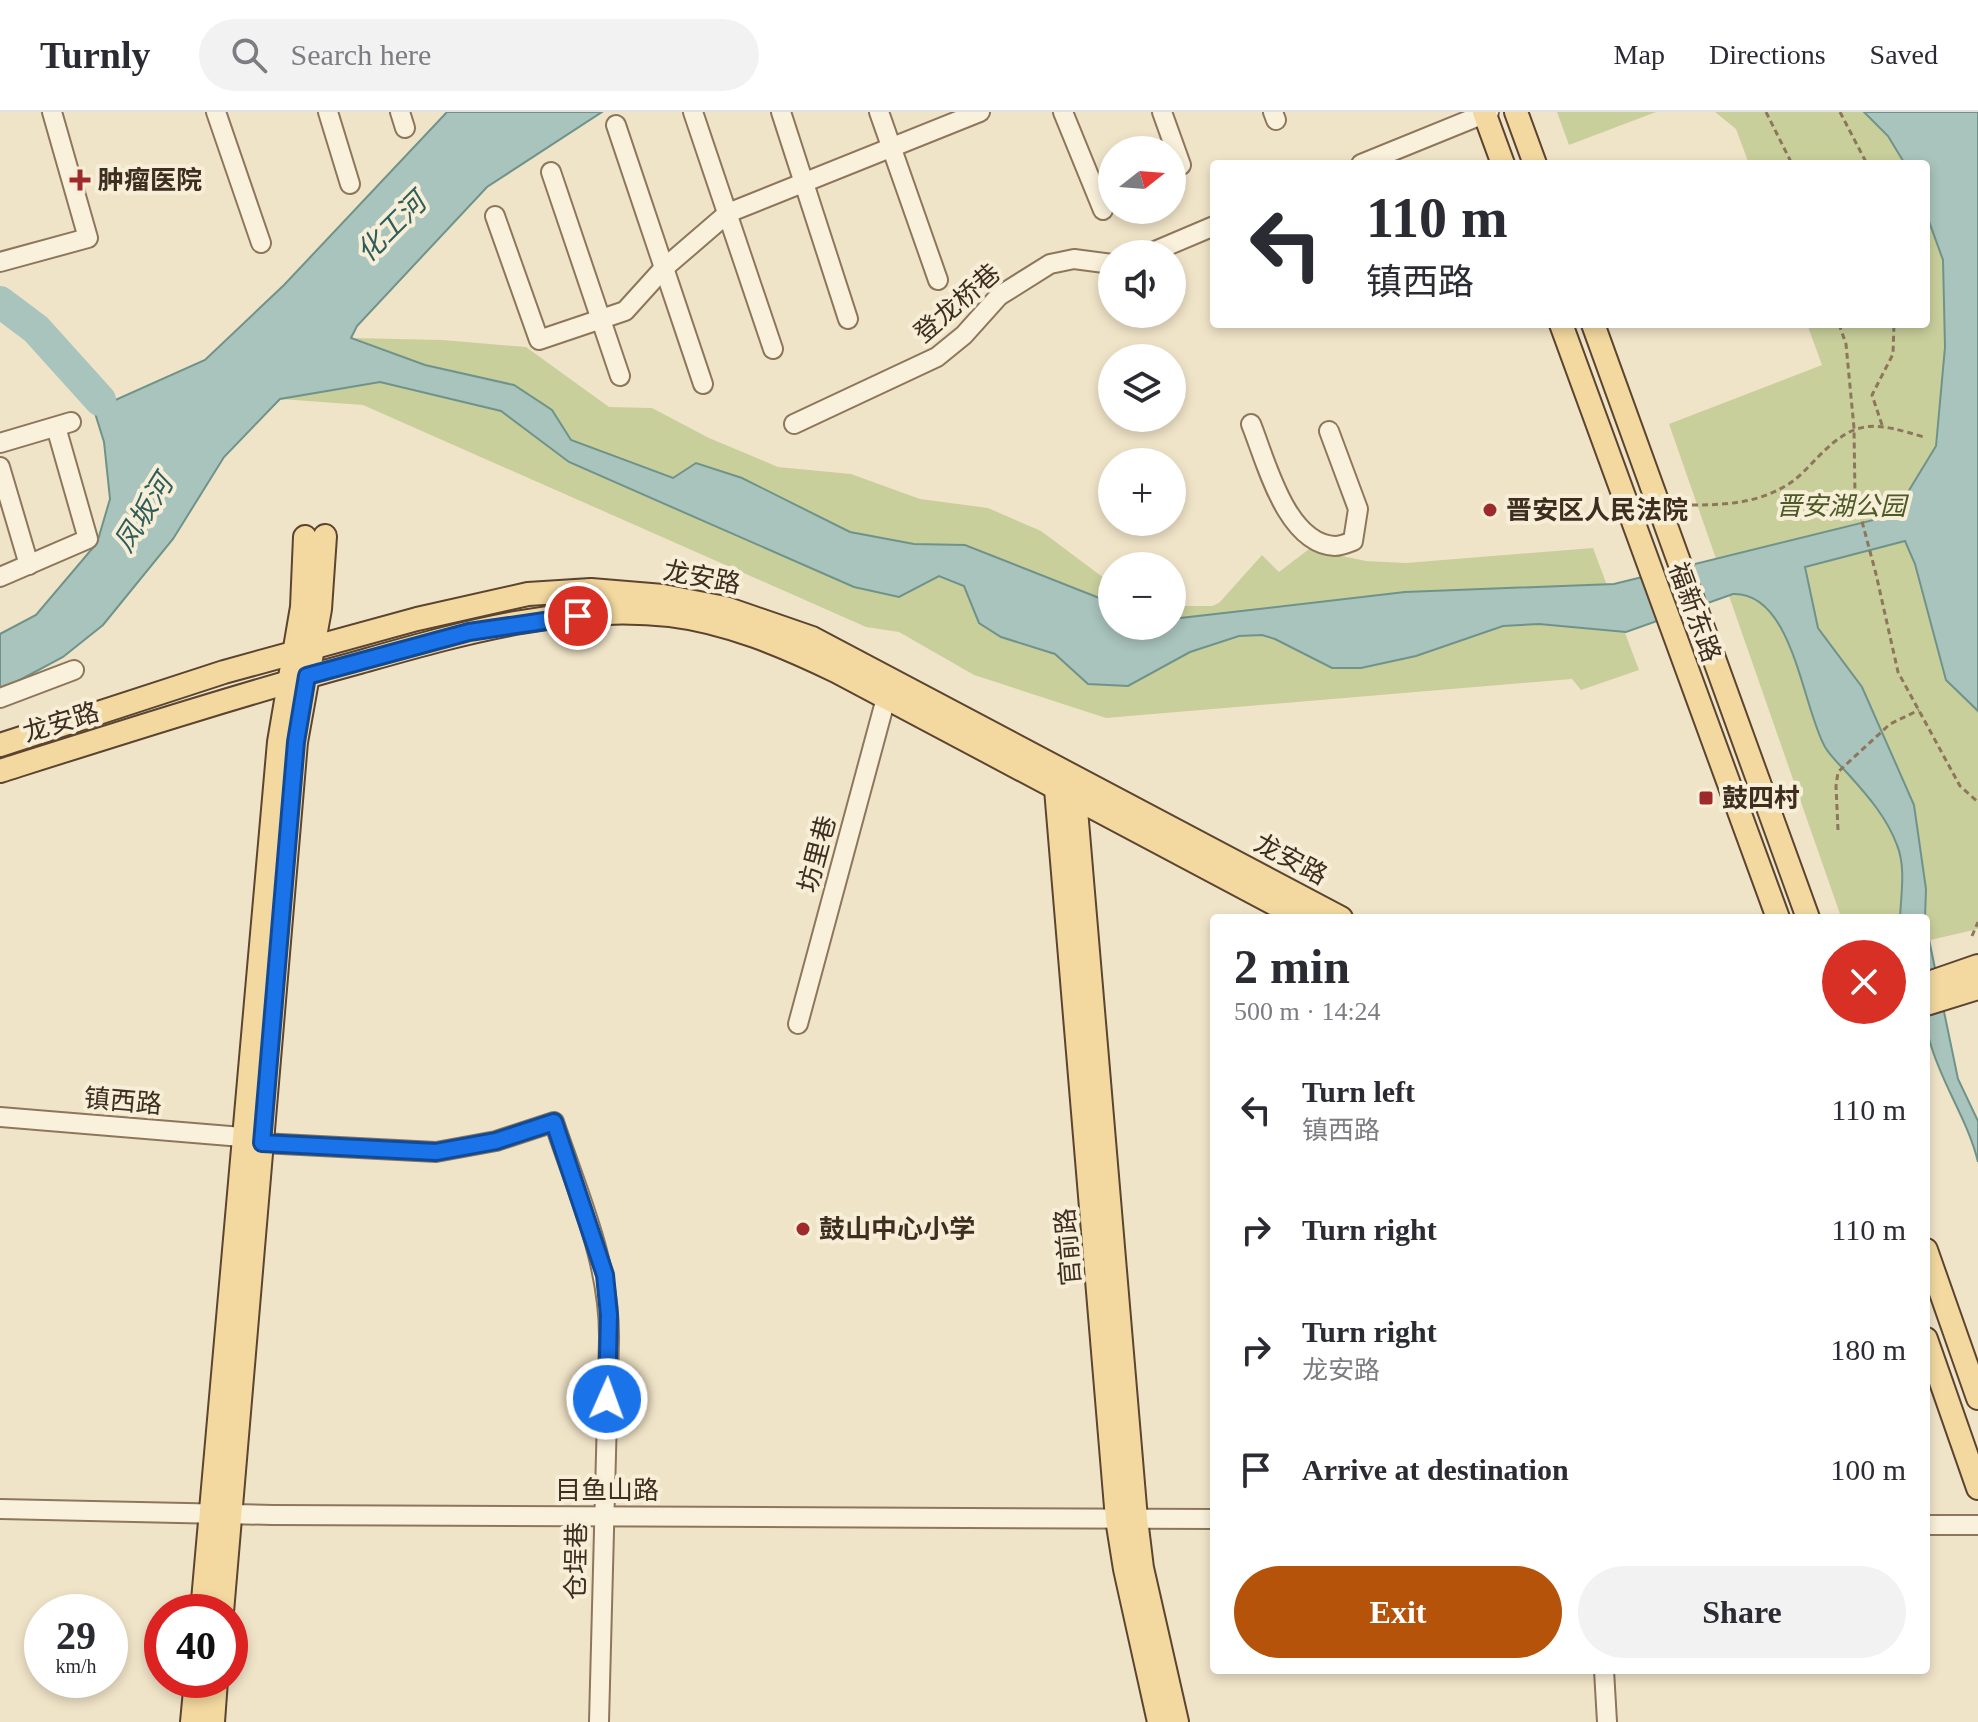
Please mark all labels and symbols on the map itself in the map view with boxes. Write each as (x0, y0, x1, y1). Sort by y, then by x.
north arrow (1098, 136, 1186, 224)
place label: 肿瘤医院 (98, 166, 202, 195)
marker: 肿瘤医院 (69, 169, 91, 191)
water label: 化工河 (351, 183, 436, 268)
street label: 登龙桥巷 (909, 258, 1006, 348)
water label: 凤坂河 (108, 465, 181, 557)
park label: 晋安湖公园 (1776, 492, 1910, 521)
place label: 晋安区人民法院 (1506, 496, 1688, 525)
marker: 晋安区人民法院 (1481, 501, 1499, 519)
street label: 龙安路 (661, 556, 743, 599)
street label: 福新东路 (1663, 558, 1726, 666)
pin (544, 582, 612, 650)
street label: 龙安路 (20, 697, 103, 748)
place label: 鼓四村 (1722, 784, 1800, 813)
marker: 鼓四村 (1697, 789, 1715, 807)
street label: 坊里巷 (793, 813, 842, 896)
street label: 龙安路 (1250, 828, 1332, 891)
street label: 镇西路 (83, 1084, 163, 1119)
street label: 官前路 (1051, 1207, 1086, 1287)
place label: 鼓山中心小学 (819, 1215, 975, 1244)
marker: 鼓山中心小学 (794, 1220, 812, 1238)
position arrow (565, 1357, 649, 1441)
street label: 目鱼山路 (555, 1476, 659, 1505)
street label: 仓埕巷 (561, 1522, 592, 1600)
speed limit sign: 40 (144, 1594, 248, 1698)

